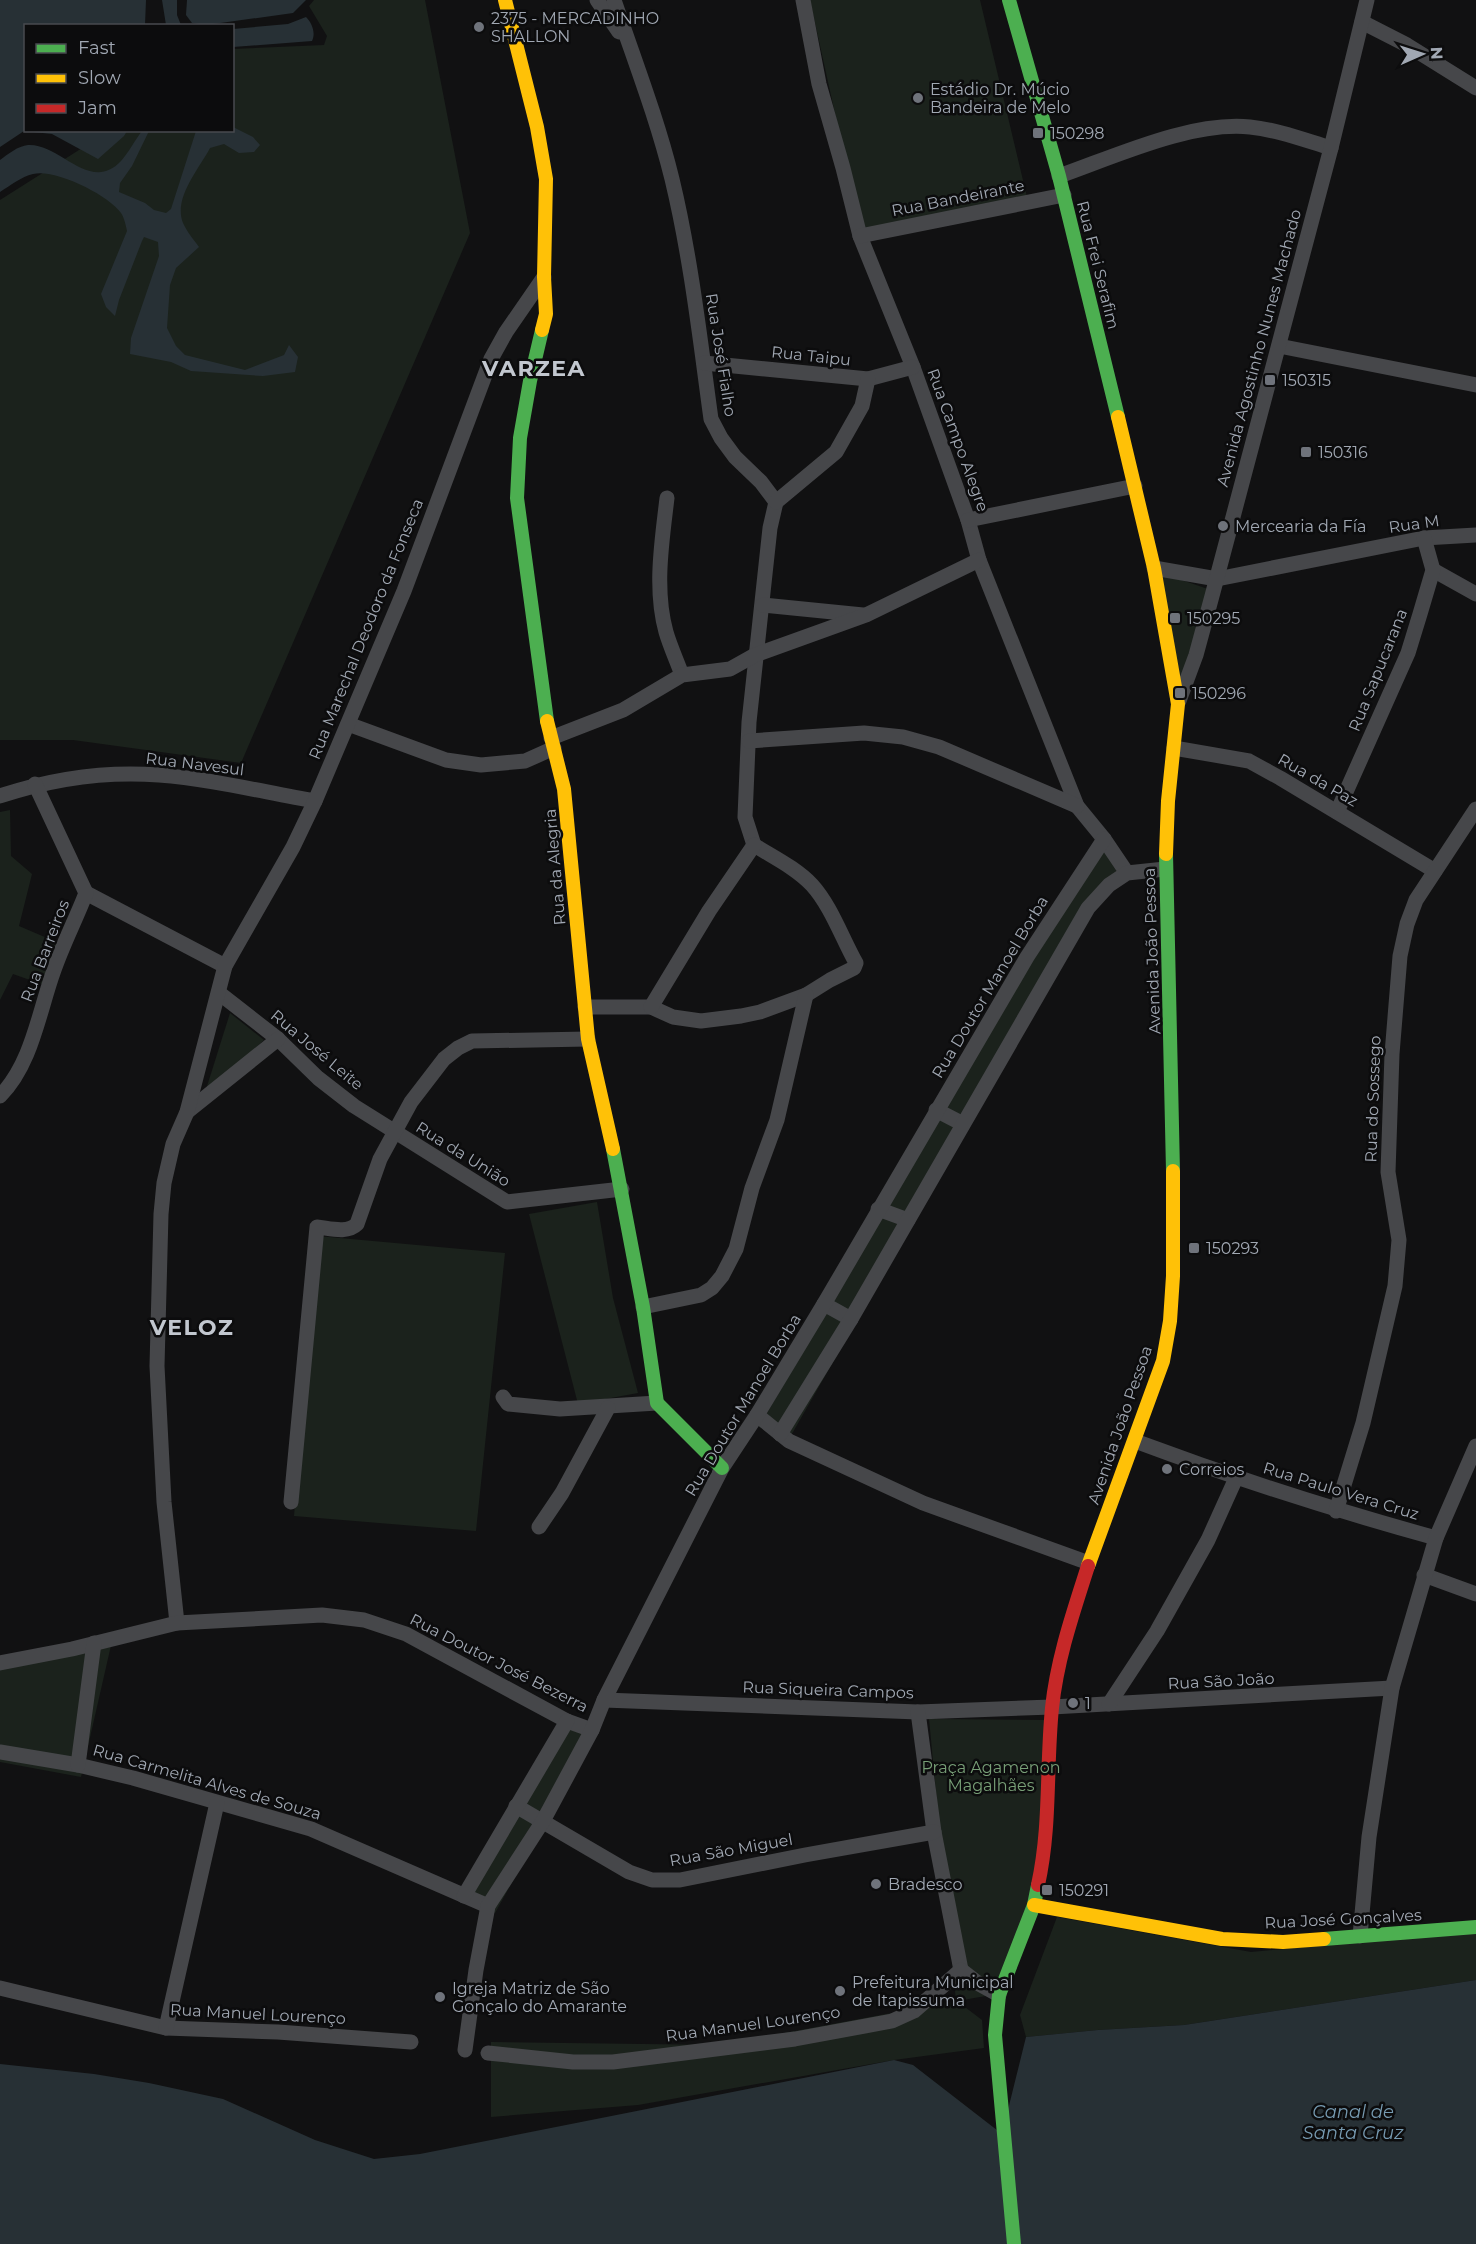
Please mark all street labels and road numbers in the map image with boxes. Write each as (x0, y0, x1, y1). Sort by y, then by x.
street label: Rua Bandeirante (890, 176, 1026, 220)
street label: Rua Frei Serafim (1073, 199, 1123, 331)
street label: Avenida Agostinho Nunes Machado (1213, 207, 1305, 489)
street label: Rua José Fialho (702, 292, 740, 418)
street label: Rua Taipu (770, 342, 852, 370)
street label: Rua Campo Alegre (923, 366, 993, 514)
street label: Rua Marechal Deodoro da Fonseca (305, 496, 427, 762)
street label: Rua M (1387, 511, 1441, 537)
street label: Rua Sapucarana (1345, 606, 1411, 734)
street label: Rua Navesul (145, 749, 245, 779)
street label: Rua da Paz (1275, 749, 1361, 811)
street label: Rua da Alegria (540, 808, 570, 926)
street label: Avenida João Pessoa (1140, 868, 1164, 1034)
street label: Rua Doutor Manoel Borba (928, 892, 1052, 1082)
street label: Rua Barreiros (17, 897, 73, 1005)
street label: Rua José Leite (267, 1006, 367, 1094)
street label: Rua do Sossego (1361, 1035, 1385, 1163)
street label: Rua da União (412, 1117, 514, 1191)
street label: Rua Doutor Manoel Borba (681, 1310, 805, 1500)
street label: Avenida João Pessoa (1084, 1343, 1156, 1507)
street label: Rua Paulo Vera Cruz (1261, 1458, 1421, 1524)
street label: Rua Doutor José Bezerra (407, 1610, 591, 1716)
street label: Rua São João (1167, 1669, 1275, 1693)
street label: Rua Siqueira Campos (742, 1678, 914, 1702)
street label: Rua Carmelita Alves de Souza (91, 1740, 323, 1824)
street label: Rua São Miguel (668, 1830, 794, 1870)
street label: Rua José Gonçalves (1264, 1905, 1422, 1933)
street label: Rua Manuel Lourenço (170, 2000, 346, 2028)
street label: Rua Manuel Lourenço (664, 2002, 842, 2046)

